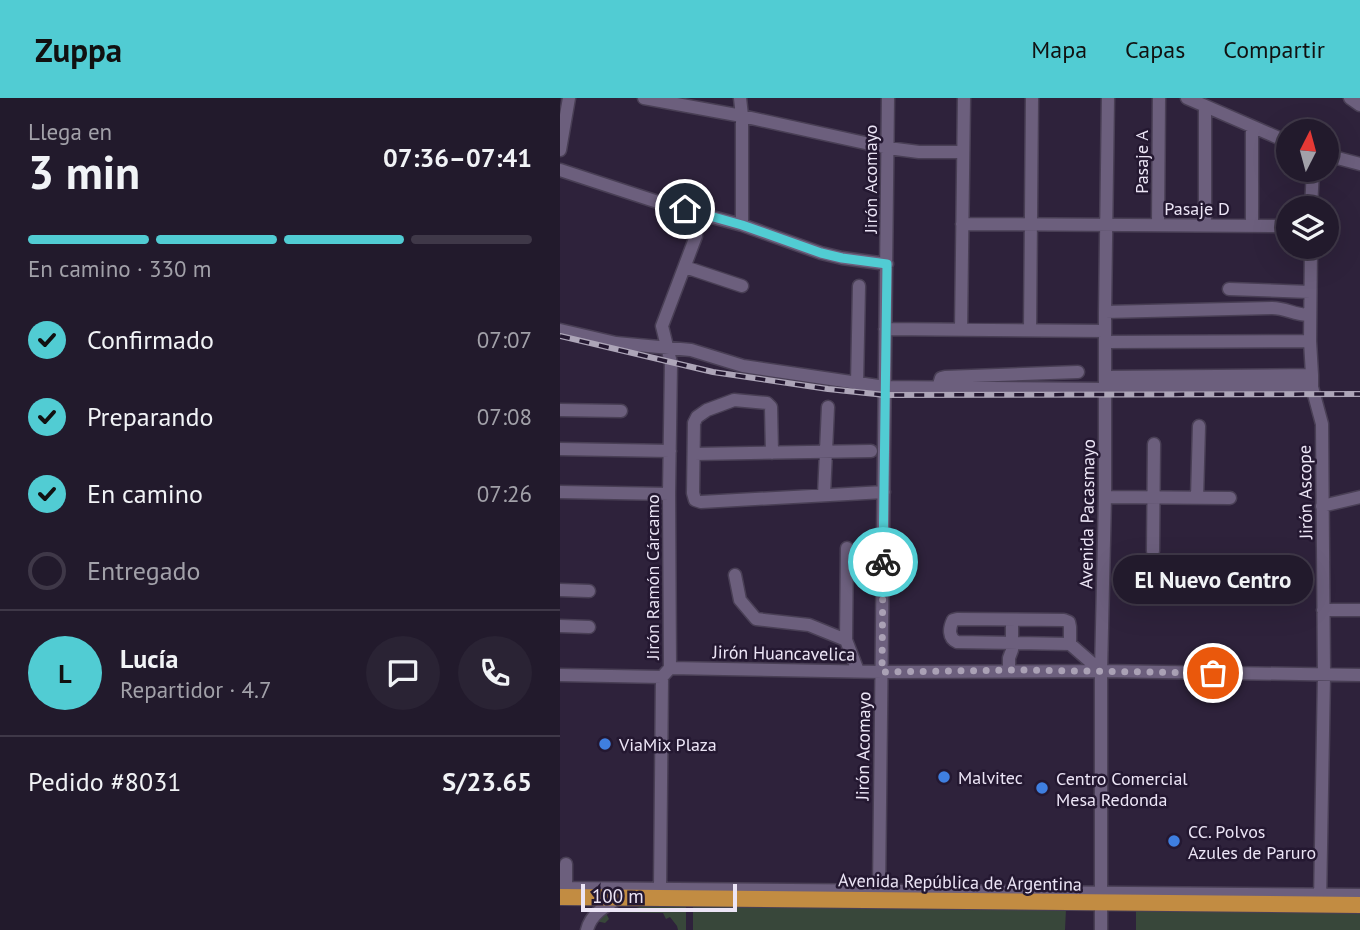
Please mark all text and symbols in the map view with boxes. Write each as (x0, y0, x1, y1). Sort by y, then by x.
text: Zuppa (35, 28, 122, 71)
text: Mapa (1031, 34, 1087, 65)
text: Capas (1125, 34, 1185, 65)
text: Compartir (1223, 34, 1325, 65)
text: Llega en (28, 117, 112, 146)
north arrow (1276, 119, 1339, 182)
map controls (1276, 119, 1339, 259)
street label: Jirón Acomayo (859, 125, 882, 234)
street label: Pasaje A (1130, 130, 1153, 194)
text: 07:36–07:41 (383, 141, 532, 174)
text: 3 min (28, 142, 140, 202)
pin (655, 179, 715, 239)
icon: home (666, 190, 704, 228)
button: layers (1276, 196, 1339, 259)
street label: Pasaje D (1164, 197, 1230, 220)
text: En camino · 330 m (28, 254, 211, 283)
icon: check (28, 321, 66, 359)
text: Confirmado (87, 323, 214, 356)
text: 07:07 (477, 325, 532, 354)
icon: check (28, 398, 66, 436)
text: Preparando (87, 400, 214, 433)
text: 07:08 (477, 402, 532, 431)
street label: Avenida Pacasmayo (1074, 439, 1100, 589)
street label: Jirón Ascope (1293, 445, 1317, 540)
icon: check (28, 475, 66, 513)
text: En camino (87, 477, 203, 510)
text: 07:26 (477, 479, 532, 508)
street label: Jirón Ramón Cárcamo (641, 494, 664, 661)
courier (848, 527, 918, 597)
icon: bike (864, 543, 902, 581)
text: Entregado (87, 554, 201, 587)
callout: El Nuevo Centro (1113, 554, 1313, 603)
text: El Nuevo Centro (1135, 565, 1291, 594)
button: chat (366, 636, 440, 710)
button: phone (458, 636, 532, 710)
street label: Jirón Huancavelica (711, 640, 856, 666)
text: Lucía (120, 642, 179, 675)
pin (1183, 643, 1243, 703)
icon: bag (1194, 654, 1232, 692)
text: L (58, 657, 72, 690)
text: Repartidor · 4.7 (120, 675, 272, 704)
street label: Jirón Acomayo (851, 691, 875, 802)
place label: ViaMix Plaza (618, 733, 717, 756)
marker: ViaMix Plaza (597, 736, 613, 752)
text: Pedido #8031 (28, 765, 181, 798)
text: S/23.65 (442, 765, 532, 798)
place label: Malvitec (958, 766, 1023, 789)
place label: Centro Comercial Mesa Redonda (1056, 767, 1188, 811)
marker: Malvitec (936, 769, 952, 785)
marker: Centro Comercial Mesa Redonda (1034, 780, 1050, 796)
place label: CC. Polvos Azules de Paruro (1188, 820, 1316, 864)
marker: CC. Polvos Azules de Paruro (1166, 833, 1182, 849)
street label: Avenida República de Argentina (838, 868, 1082, 896)
scale bar (581, 881, 737, 913)
text: 100 m (592, 884, 644, 908)

